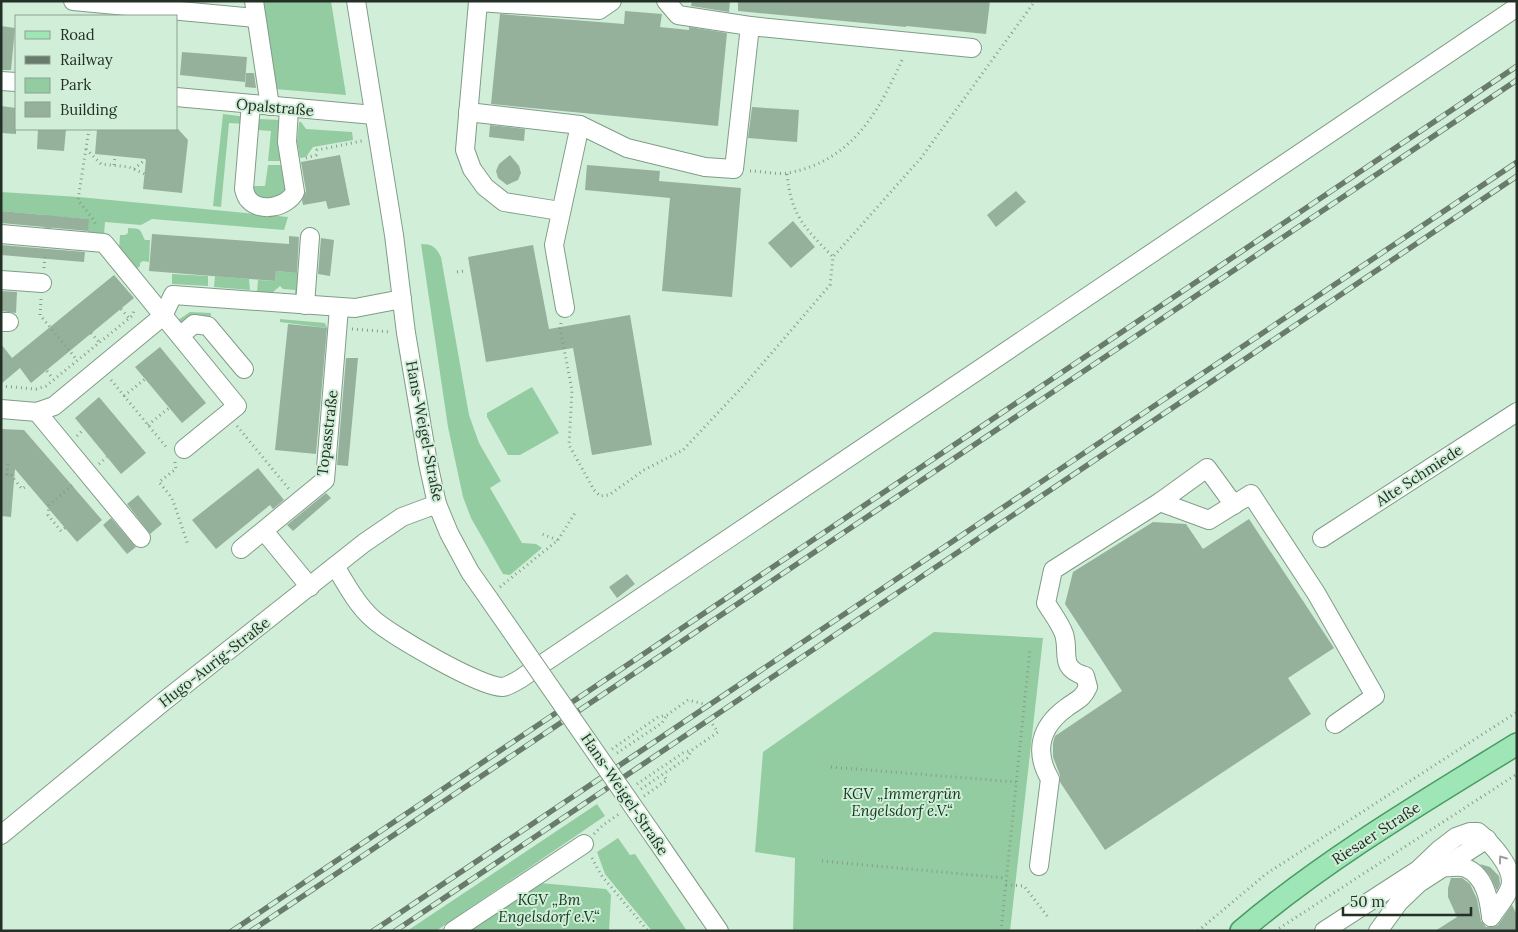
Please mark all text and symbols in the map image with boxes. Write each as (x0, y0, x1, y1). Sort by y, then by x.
legend (15, 15, 178, 130)
text: Road (60, 25, 95, 44)
text: Railway (60, 50, 113, 69)
text: Park (60, 75, 91, 94)
street label: Opalstraße (235, 94, 315, 120)
text: Building (60, 100, 118, 119)
street label: Hans-Weigel-Straße (402, 359, 448, 503)
street label: Topasstraße (312, 389, 342, 477)
street label: Alte Schmiede (1371, 440, 1466, 511)
street label: Hugo-Aurig-Straße (155, 613, 273, 711)
street label: Hans-Weigel-Straße (577, 729, 673, 859)
park label: KGV „Immergrün Engelsdorf e.V.“ (843, 784, 962, 820)
street label: Riesaer Straße (1328, 797, 1424, 869)
one-way arrow (1499, 855, 1508, 865)
scale bar (1343, 884, 1470, 916)
park label: KGV „Bm Engelsdorf e.V.“ (498, 890, 600, 926)
text: 50 m (1350, 892, 1385, 911)

